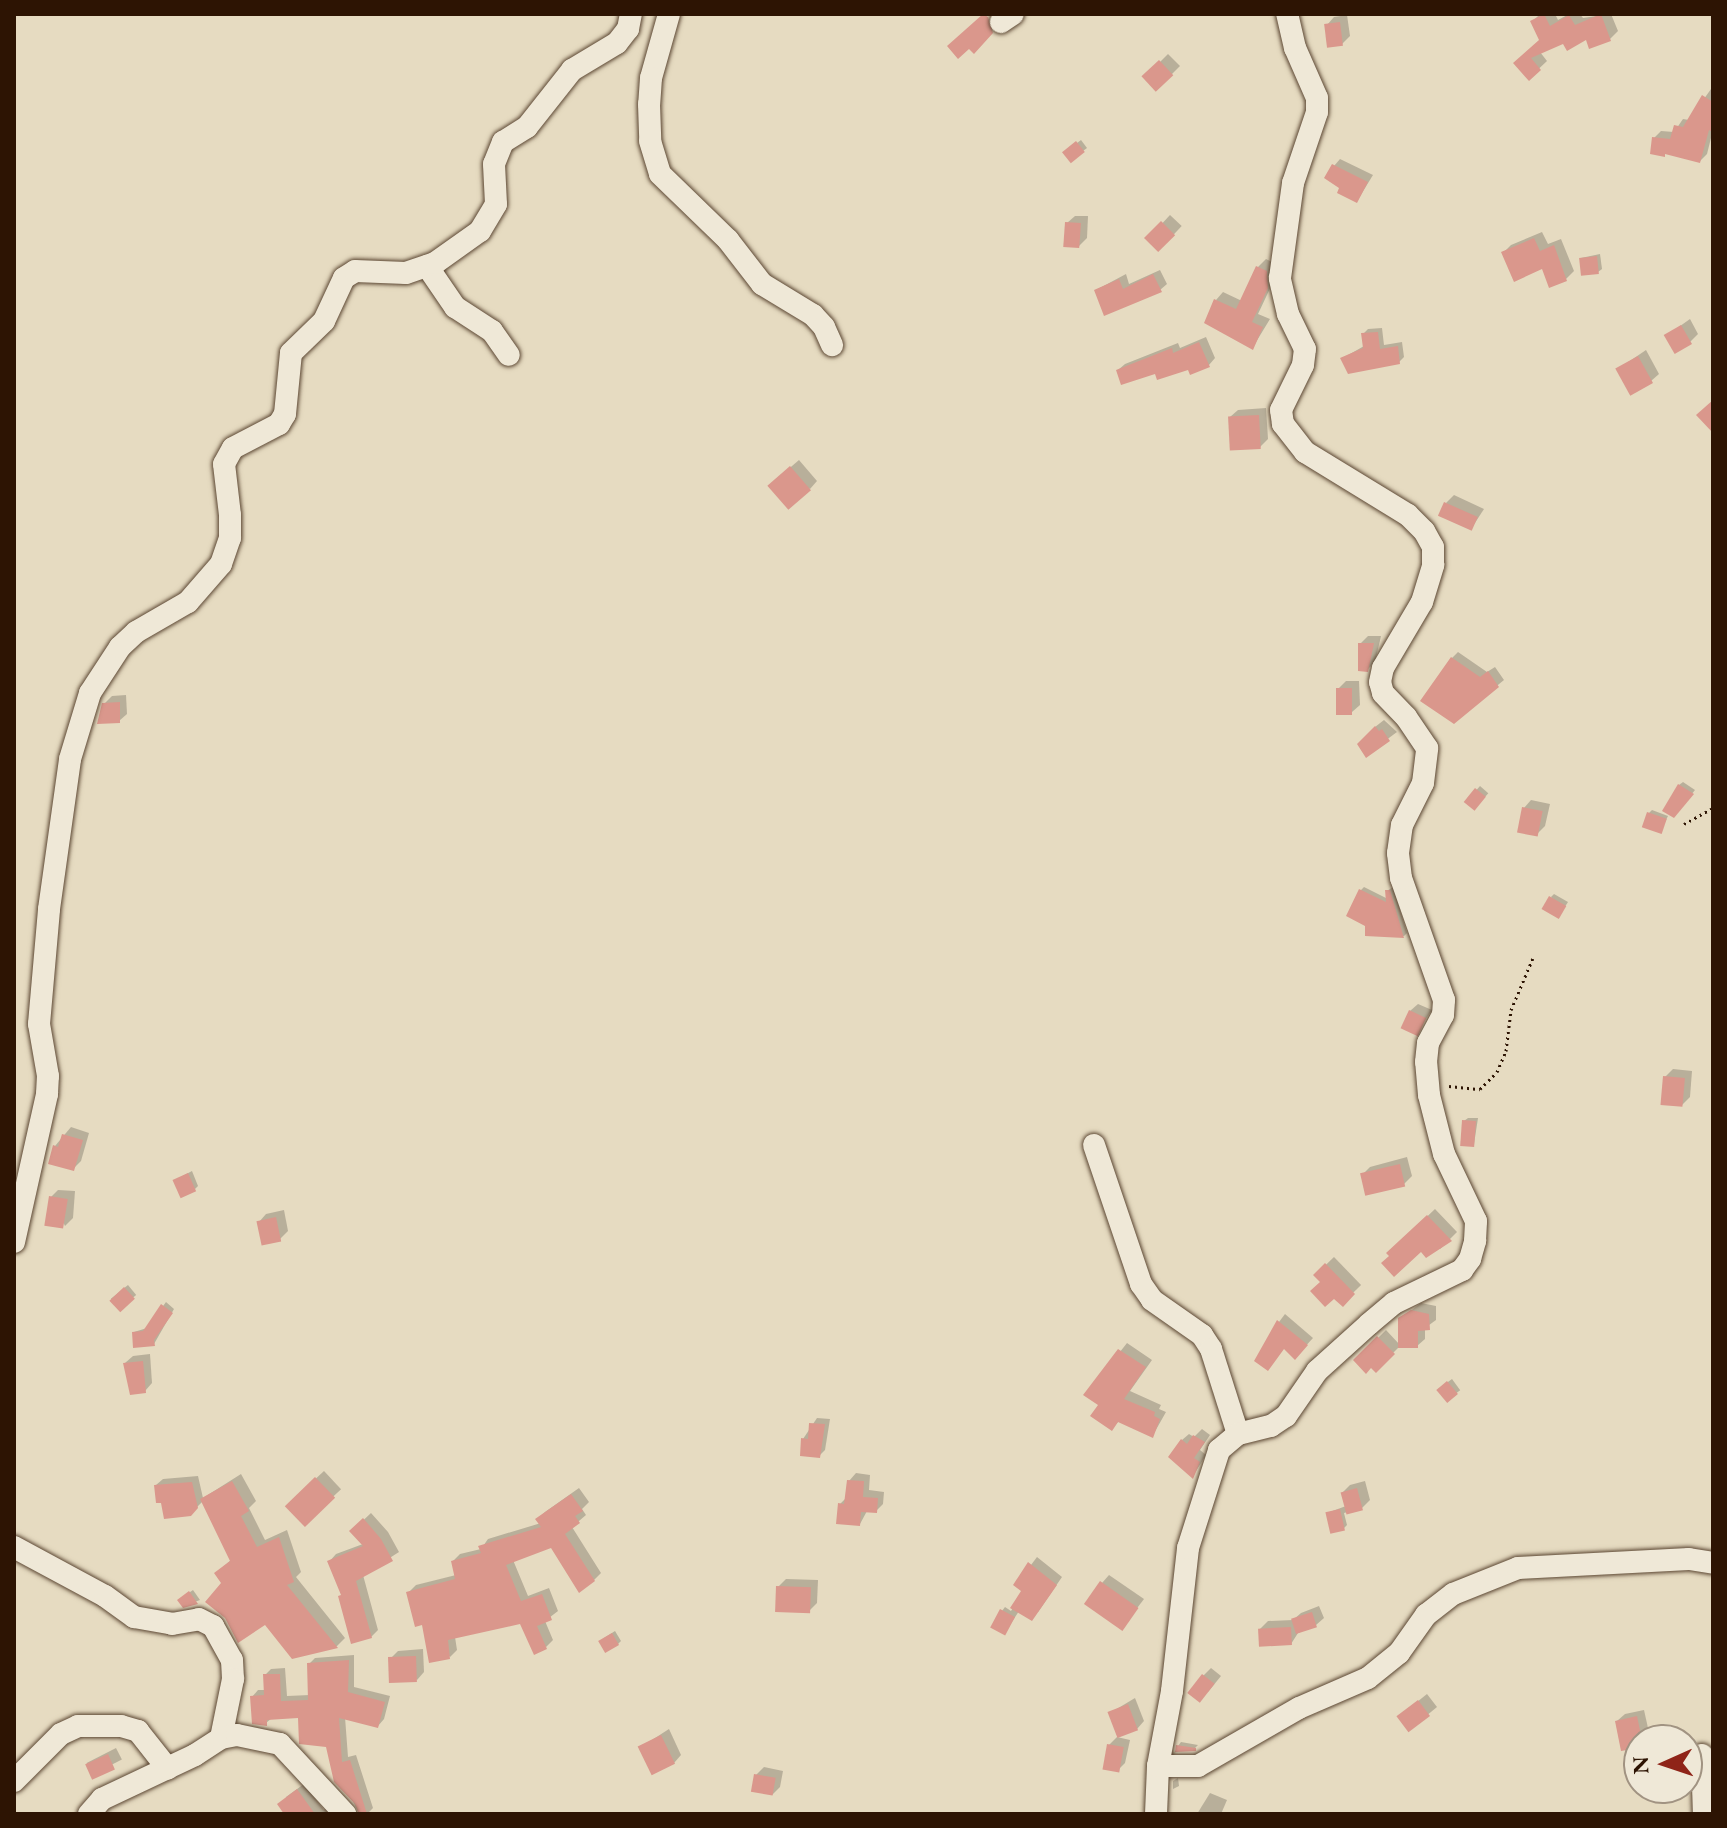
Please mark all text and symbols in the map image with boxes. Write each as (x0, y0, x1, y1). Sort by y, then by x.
north arrow (1623, 1724, 1703, 1804)
text: N (1626, 1756, 1655, 1775)

